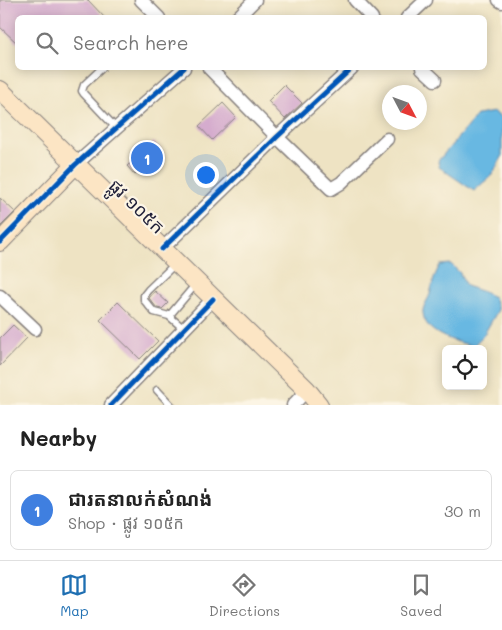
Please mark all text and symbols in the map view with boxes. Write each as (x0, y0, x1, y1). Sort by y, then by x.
search box (15, 15, 487, 70)
icon: search (33, 29, 61, 57)
text: Search here (73, 30, 189, 55)
north arrow (382, 85, 427, 130)
pin: 1 (131, 139, 163, 177)
your location (193, 162, 219, 188)
street label: ផ្លូវ ១០៥ក (100, 173, 170, 242)
map controls (442, 345, 487, 390)
button: locate (442, 345, 487, 390)
text: Nearby (20, 424, 97, 451)
text: ជារតនាលក់សំណង់ (68, 486, 212, 511)
text: 1 (33, 500, 41, 521)
text: 30 m (444, 500, 481, 521)
text: Shop · ផ្លូវ ១០៥ក (68, 512, 184, 533)
tab: Map (60, 571, 89, 620)
tab: Directions (209, 571, 280, 620)
tab: Saved (400, 571, 442, 620)

